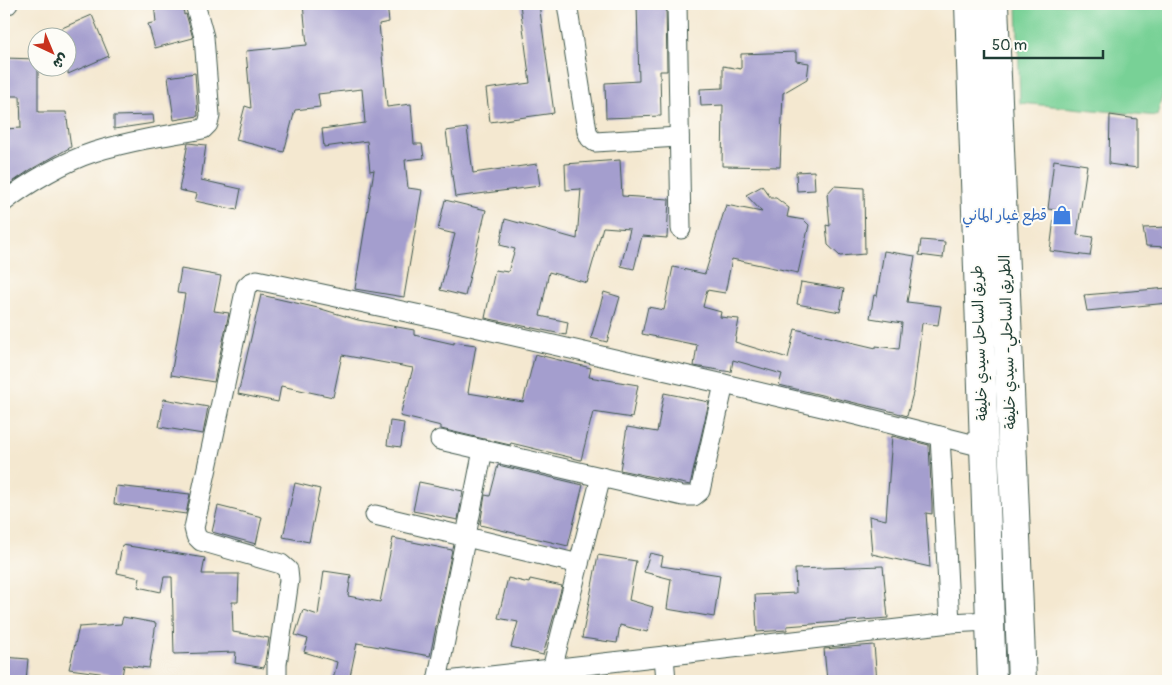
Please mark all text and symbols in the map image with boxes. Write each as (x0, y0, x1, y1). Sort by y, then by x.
north arrow (28, 28, 78, 78)
scale bar (984, 28, 1103, 60)
text: 50 m (992, 36, 1027, 55)
text: ش (49, 50, 72, 72)
shop icon: قطع غيار الماني (1051, 204, 1073, 226)
place label: قطع غيار الماني (962, 206, 1047, 228)
street label: الطريق الساحلي- سيدي خليفة (995, 254, 1024, 430)
street label: طريق الساحل سيدي خليفة (968, 265, 993, 421)

